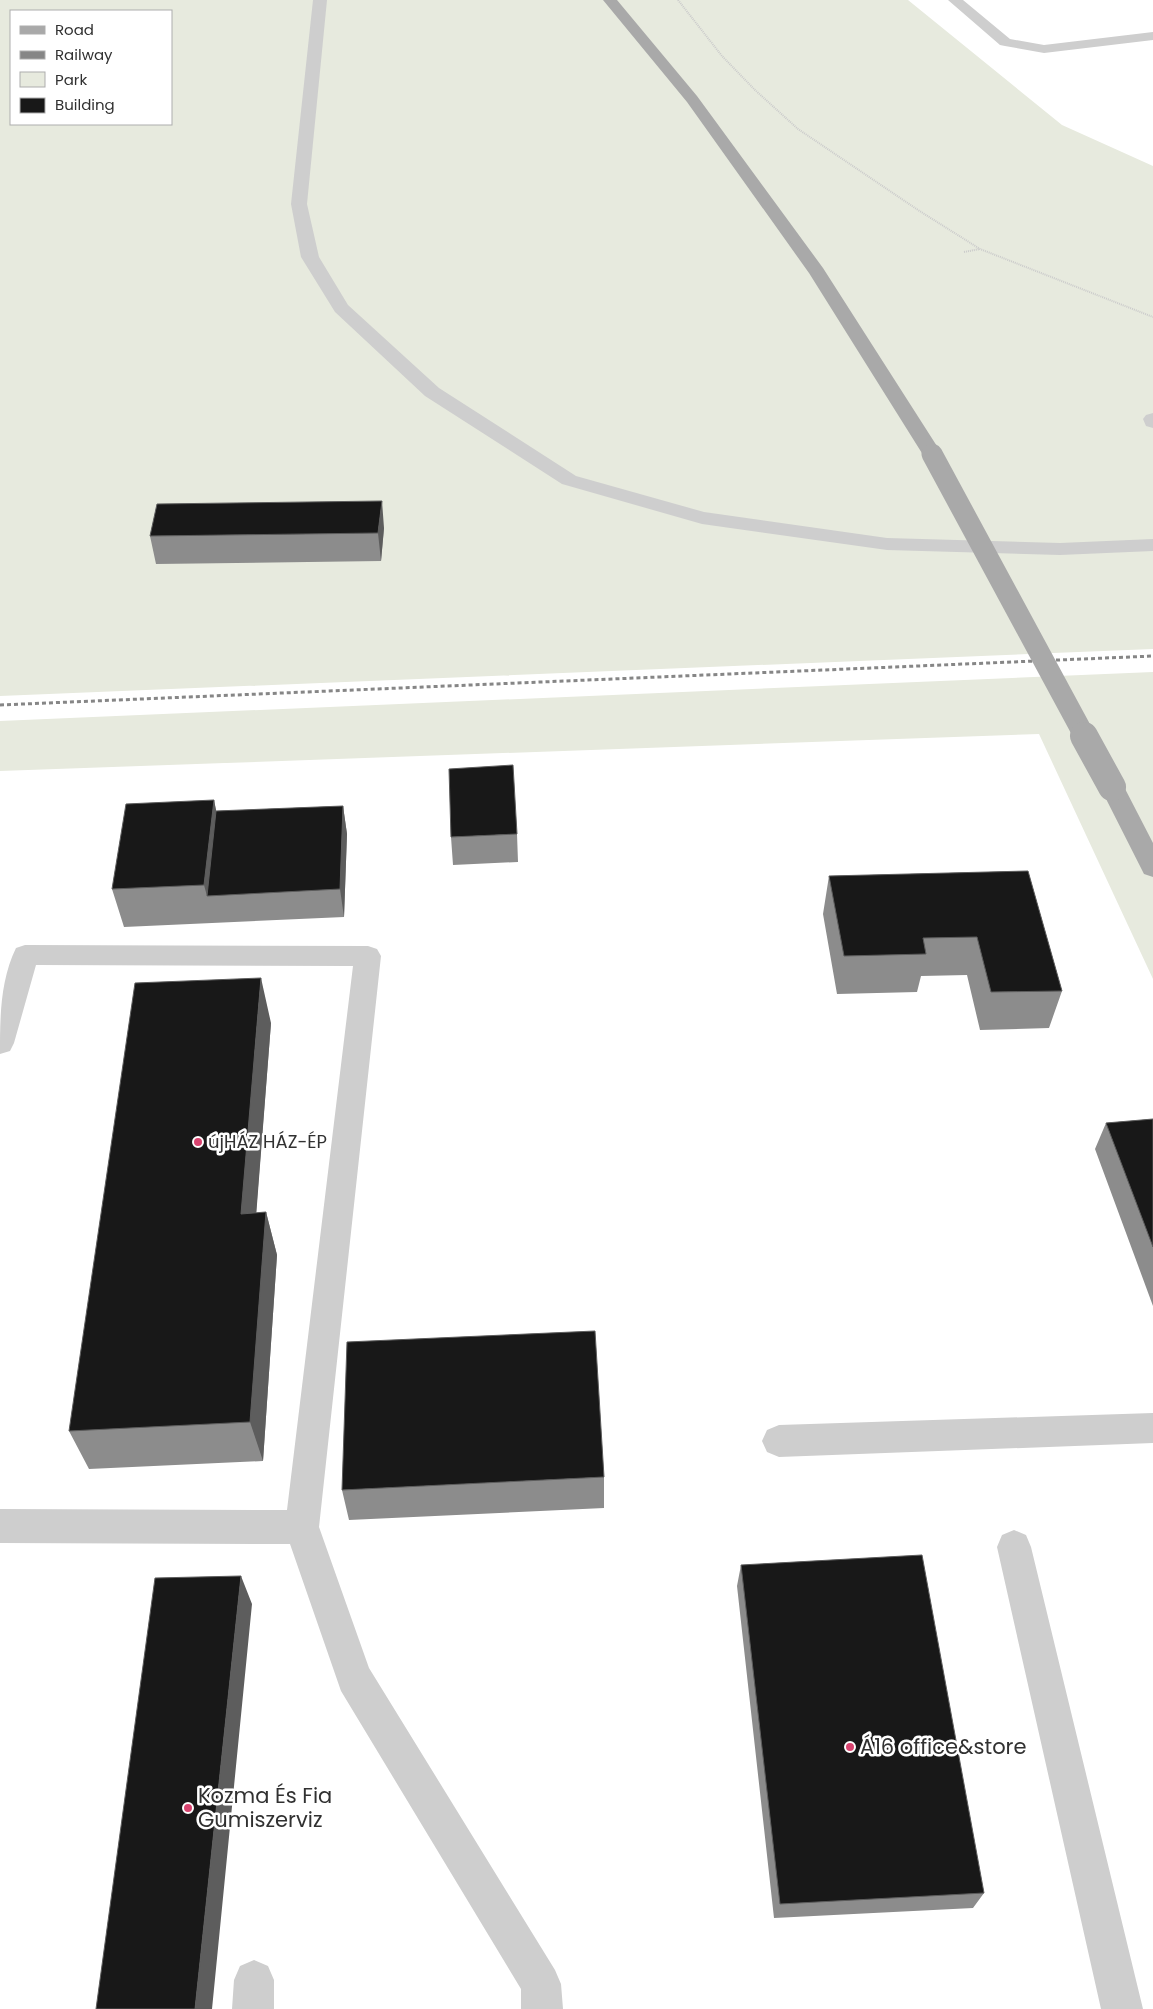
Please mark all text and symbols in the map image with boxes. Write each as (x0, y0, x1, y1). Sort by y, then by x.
legend (10, 10, 172, 125)
text: Road (55, 19, 94, 40)
text: Railway (55, 44, 113, 65)
text: Park (55, 69, 87, 90)
text: Building (55, 94, 115, 115)
place label: újHÁZ HÁZ-ÉP (208, 1129, 327, 1154)
marker: újHÁZ HÁZ-ÉP (192, 1136, 204, 1148)
place label: Á16 office&store (860, 1732, 1026, 1761)
marker: Á16 office&store (844, 1741, 856, 1753)
place label: Kozma És Fia Gumiszerviz (198, 1781, 332, 1834)
marker: Kozma És Fia Gumiszerviz (182, 1802, 194, 1814)

